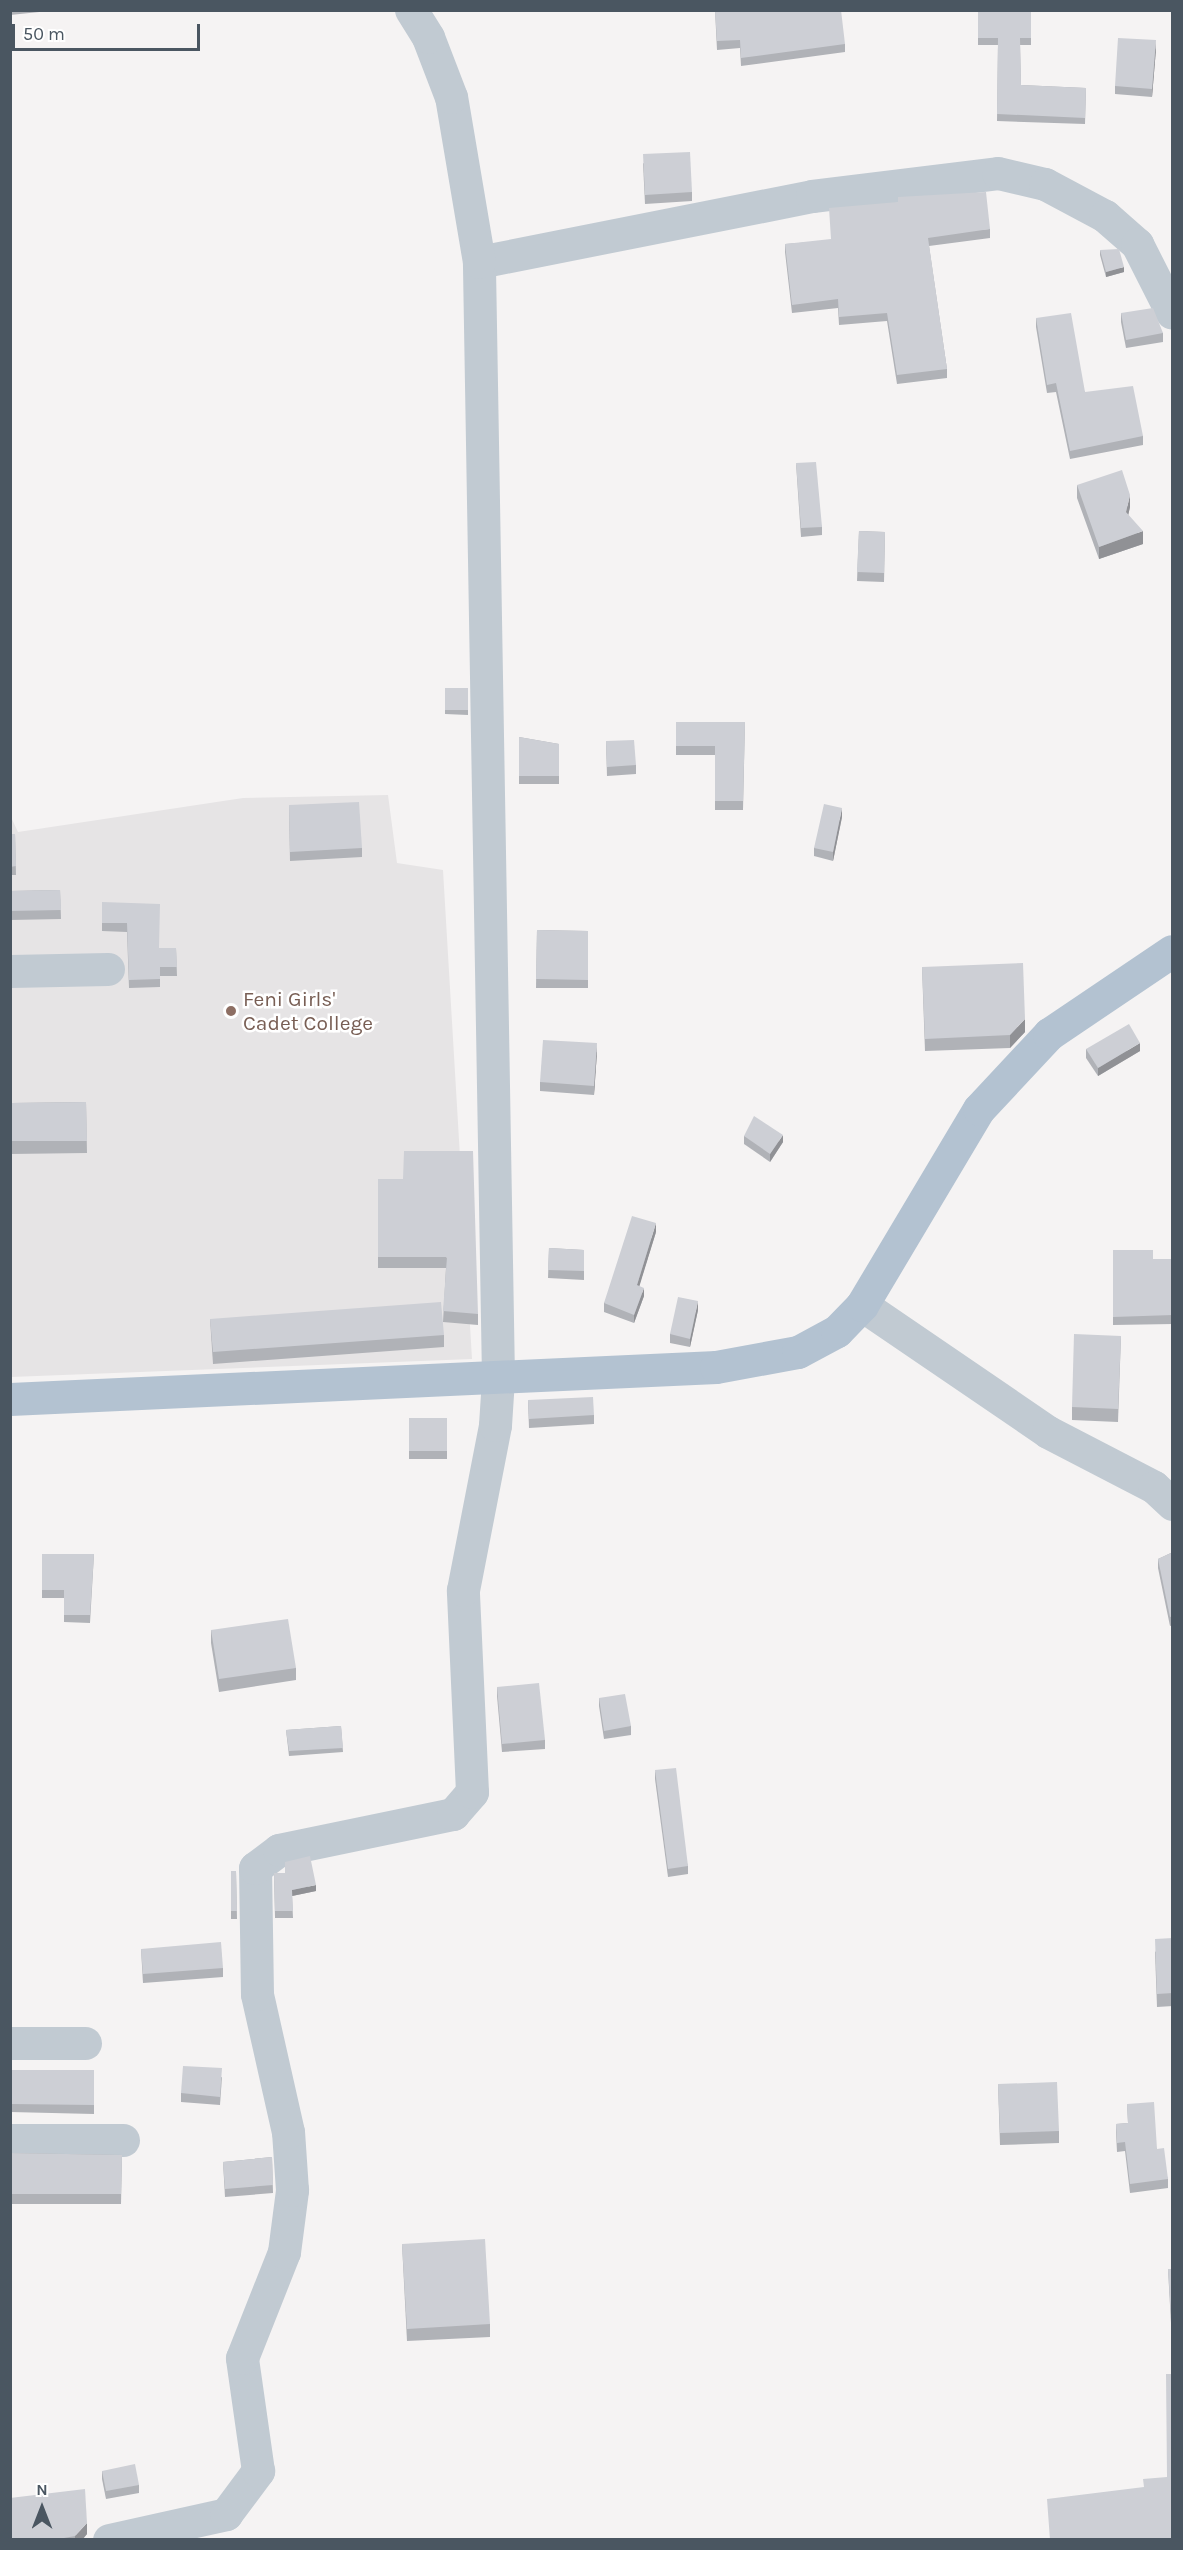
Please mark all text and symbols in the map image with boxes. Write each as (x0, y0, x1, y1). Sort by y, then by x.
scale bar (15, 12, 202, 50)
text: 50 m (23, 23, 65, 45)
place label: Feni Girls' Cadet College (243, 986, 373, 1036)
marker: Feni Girls' Cadet College (224, 1004, 238, 1018)
north arrow (12, 2478, 72, 2538)
text: N (36, 2480, 48, 2499)

